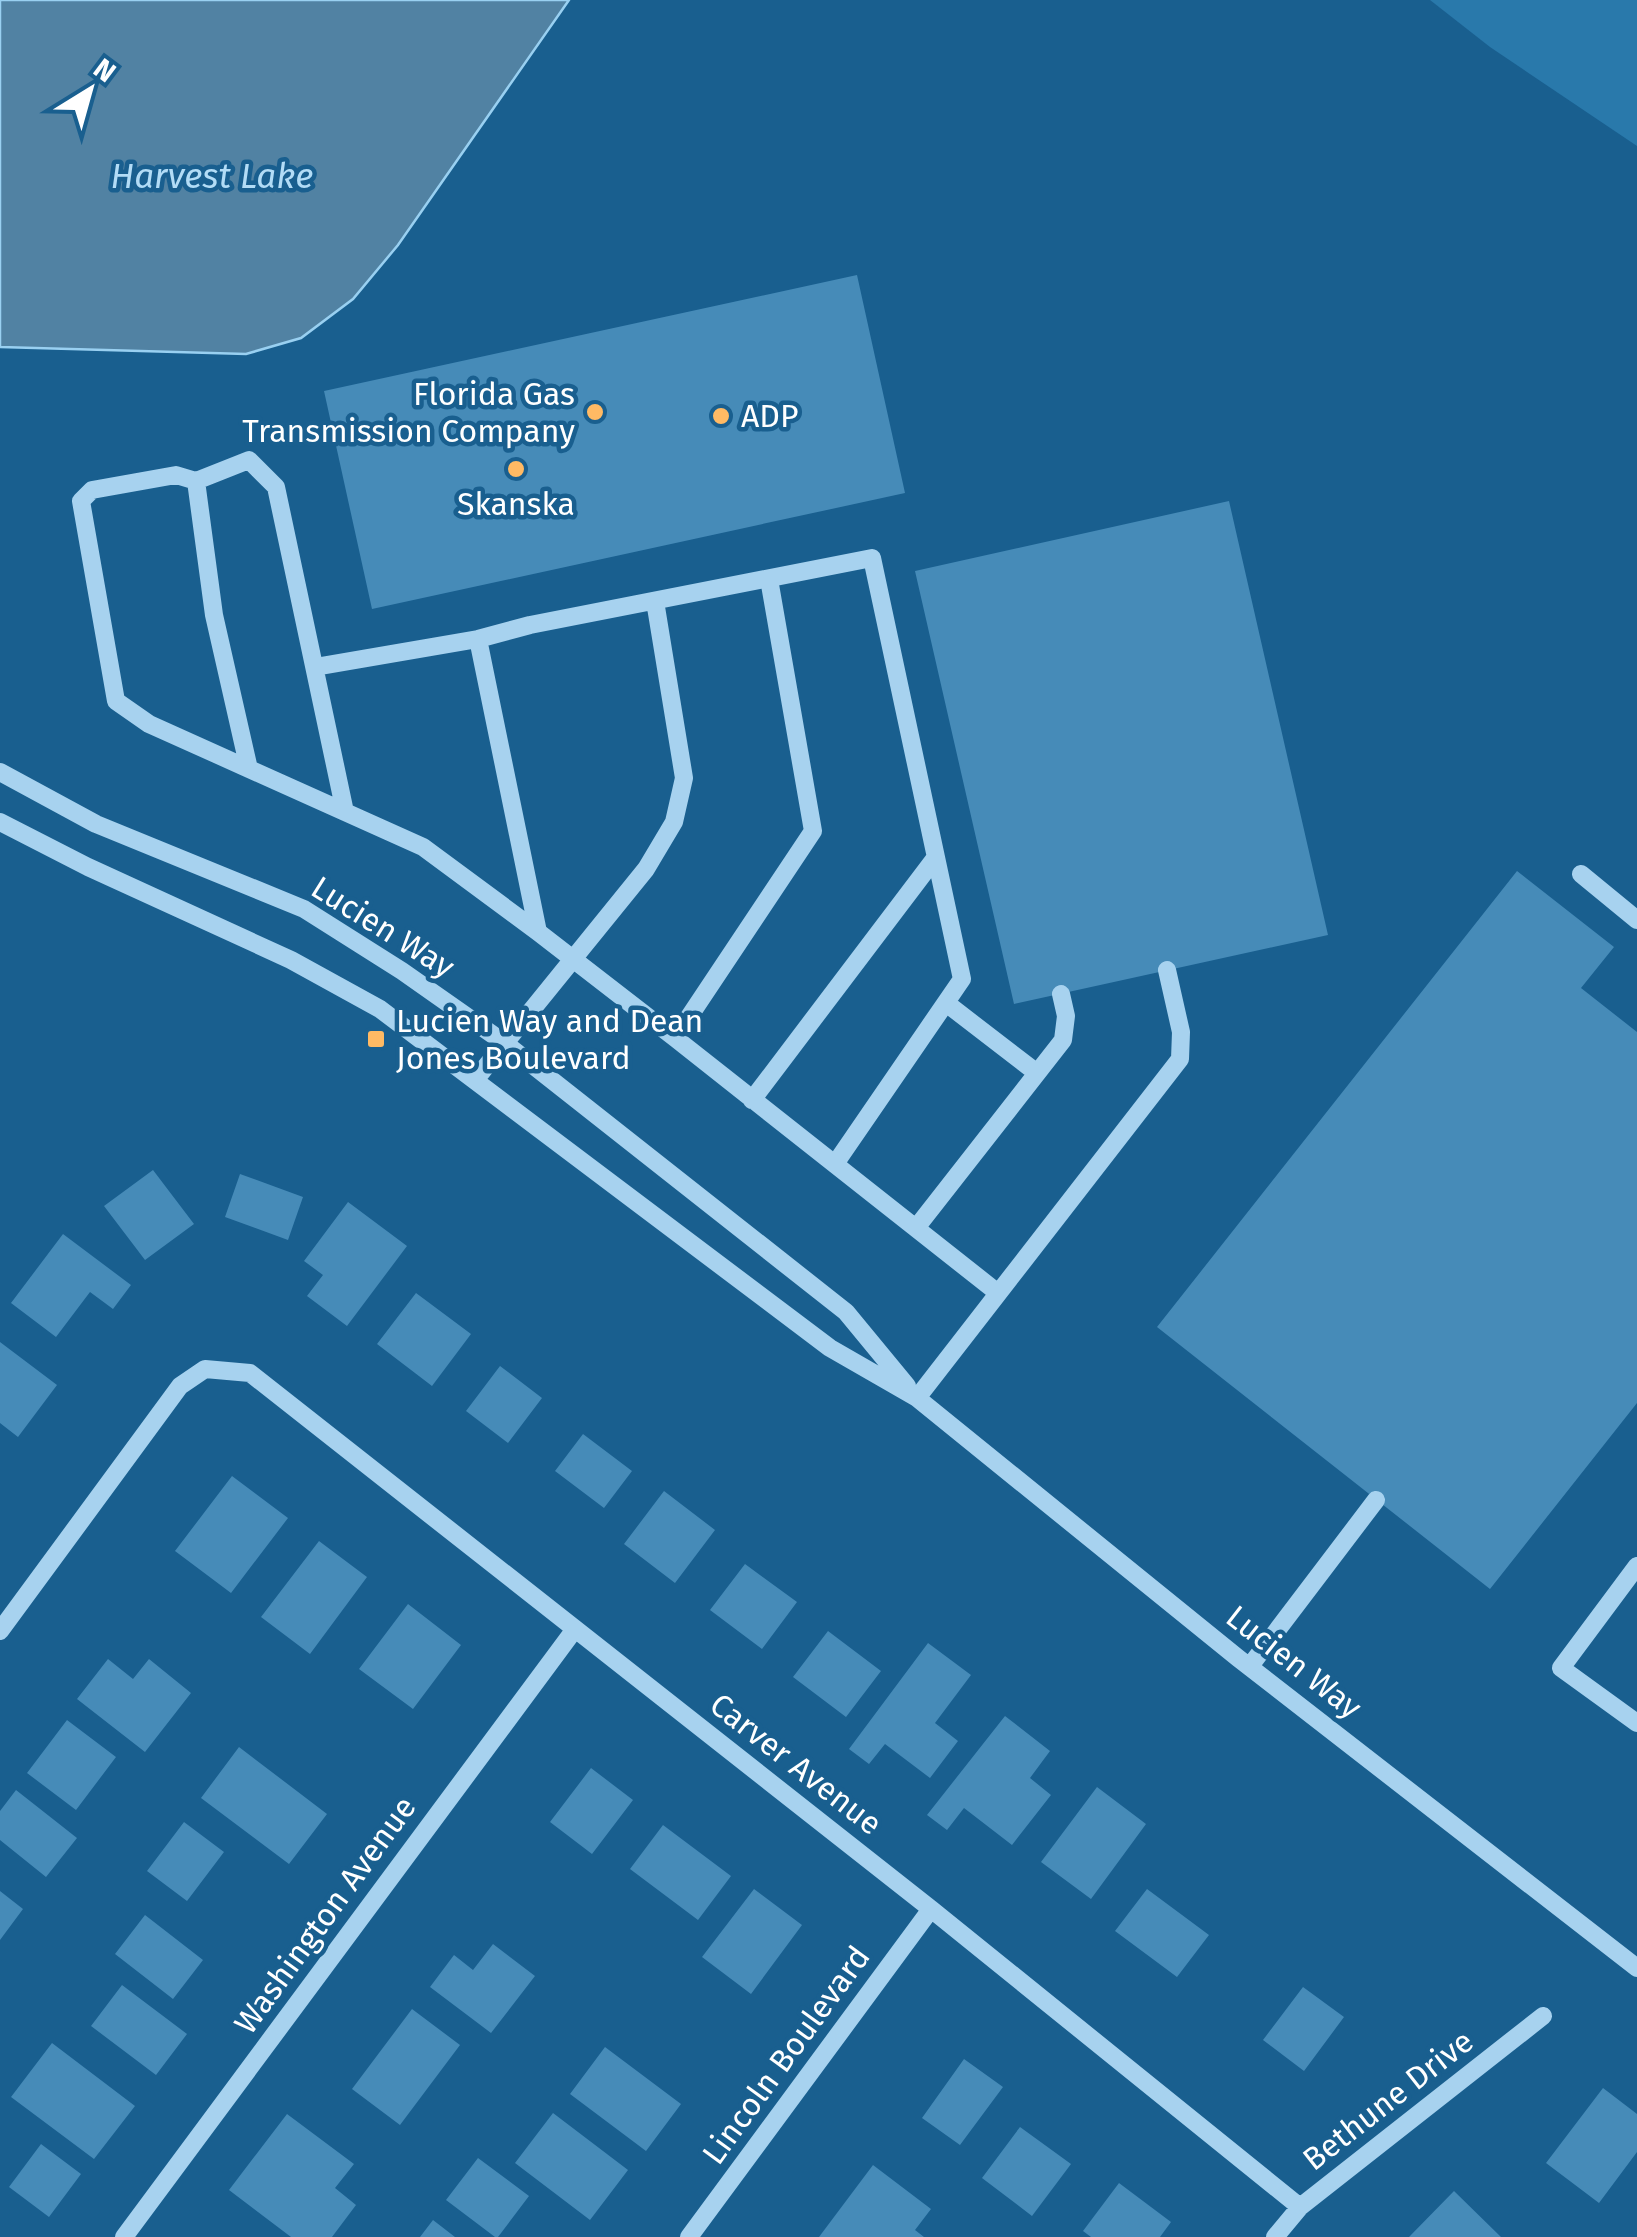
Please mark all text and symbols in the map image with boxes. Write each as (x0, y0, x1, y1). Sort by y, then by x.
north arrow (40, 40, 140, 140)
text: N (87, 52, 122, 89)
water label: Harvest Lake (111, 155, 313, 197)
place label: Florida Gas Transmission Company (242, 375, 575, 450)
place label: ADP (741, 397, 799, 435)
marker: Florida Gas Transmission Company (584, 401, 606, 423)
marker: ADP (710, 405, 732, 427)
marker: Skanska (505, 458, 527, 480)
place label: Skanska (457, 485, 575, 523)
street label: Lucien Way (305, 868, 462, 986)
place label: Lucien Way and Dean Jones Boulevard (396, 1002, 703, 1077)
marker: Lucien Way and Dean Jones Boulevard (365, 1028, 387, 1050)
street label: Lucien Way (1219, 1597, 1369, 1727)
street label: Carver Avenue (703, 1685, 889, 1843)
street label: Washington Avenue (226, 1789, 424, 2041)
street label: Lincoln Boulevard (694, 1939, 878, 2171)
street label: Bethune Drive (1295, 2022, 1481, 2178)

